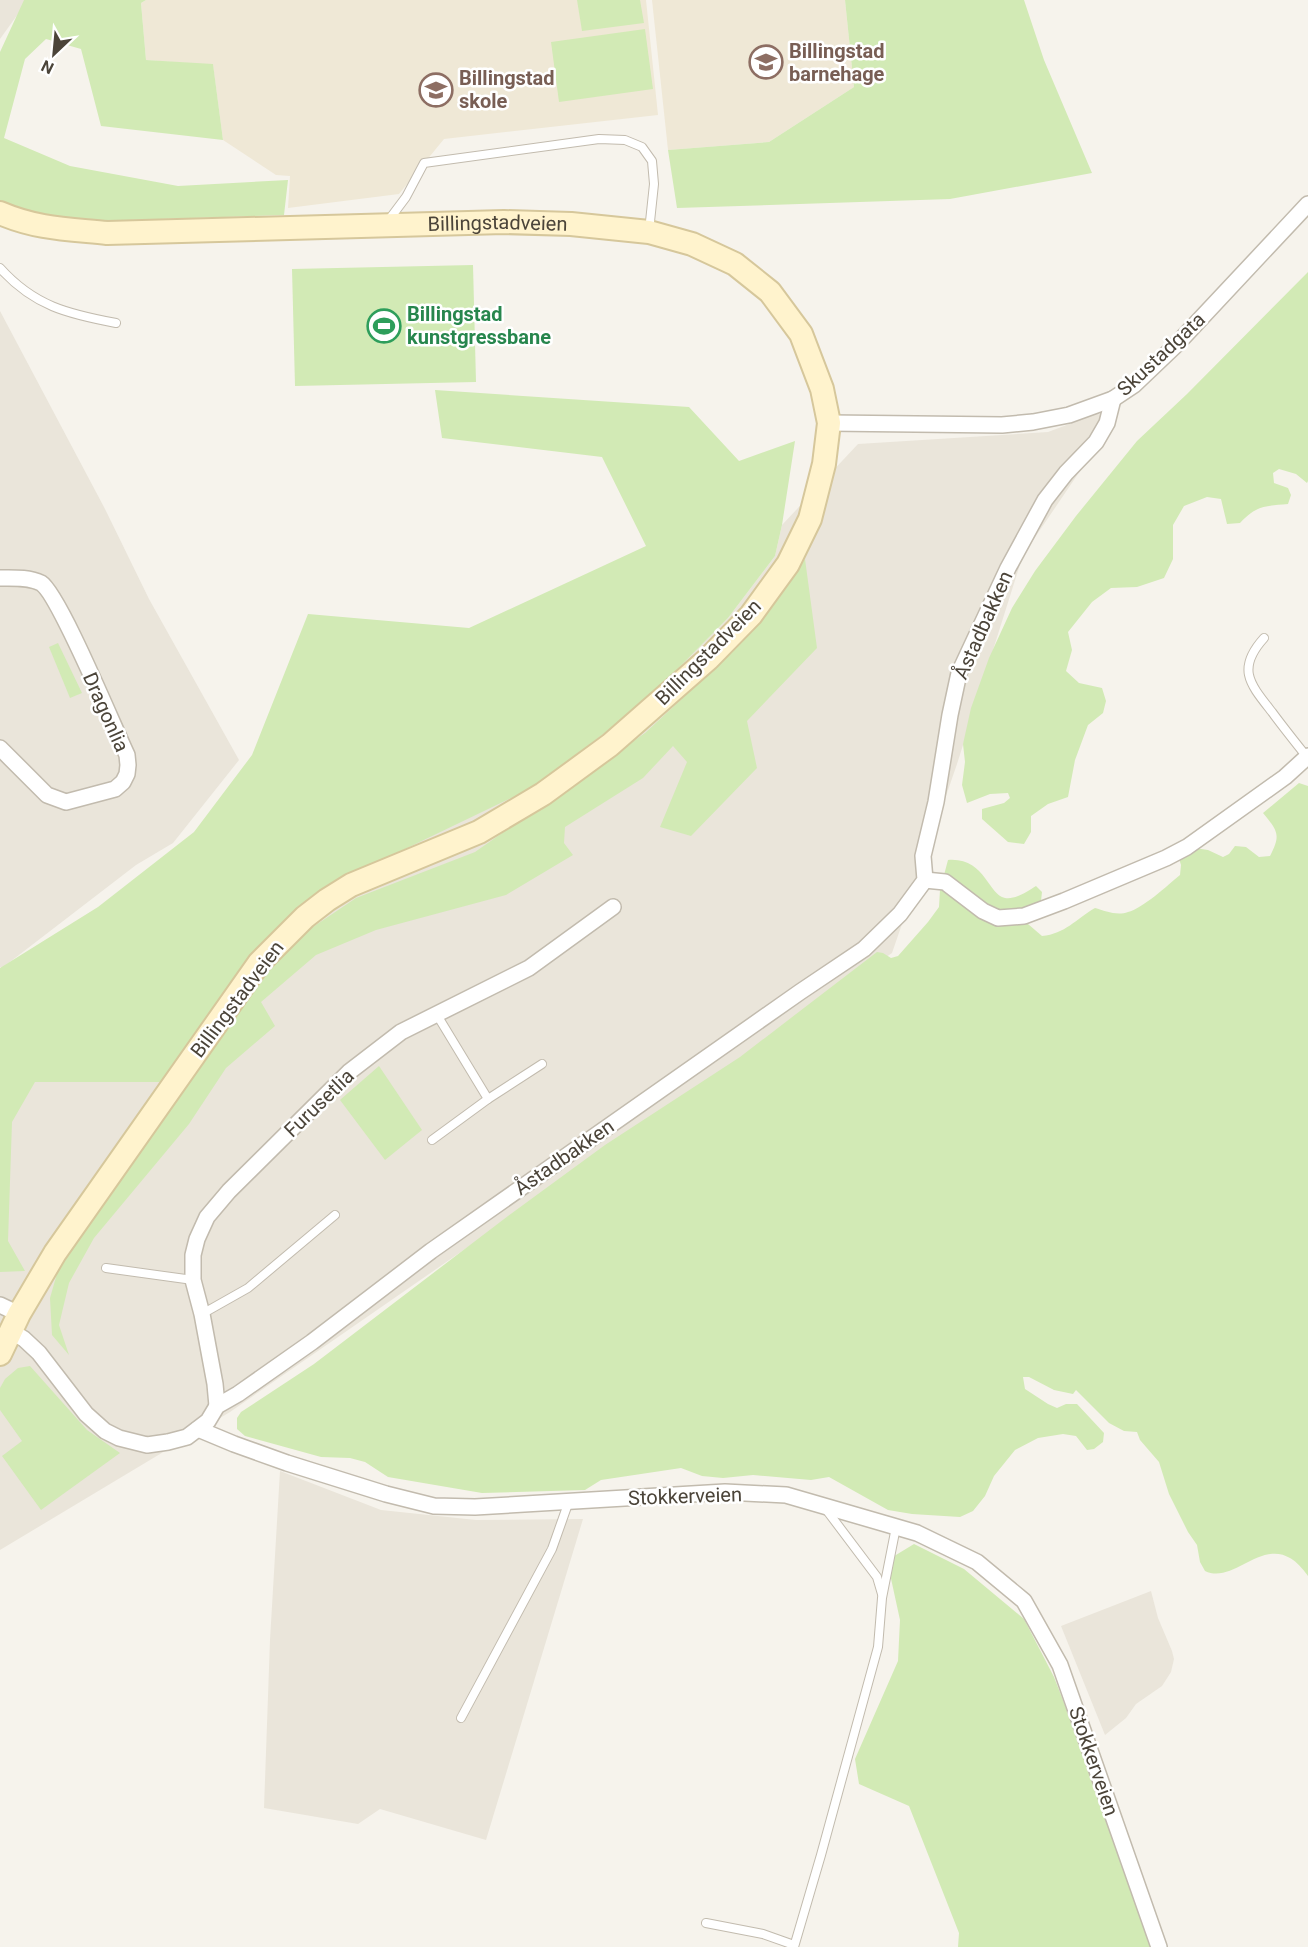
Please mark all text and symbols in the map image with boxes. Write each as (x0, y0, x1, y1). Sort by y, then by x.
north arrow (24, 24, 84, 84)
place label: Billingstad barnehage (789, 39, 885, 86)
school or university icon: Billingstad barnehage (748, 44, 784, 80)
text: N (38, 56, 57, 78)
place label: Billingstad skole (459, 66, 555, 113)
school or university icon: Billingstad skole (418, 72, 454, 108)
street label: Billingstadveien (427, 210, 568, 236)
place label: Billingstad kunstgressbane (407, 302, 551, 349)
street label: Skustadgata (1112, 307, 1210, 401)
sports icon: Billingstad kunstgressbane (366, 308, 402, 344)
street label: Åstadbakken (948, 567, 1018, 683)
street label: Billingstadveien (650, 594, 766, 710)
street label: Dragonlia (78, 668, 134, 756)
street label: Billingstadveien (185, 936, 289, 1062)
street label: Furusetlia (279, 1064, 359, 1142)
street label: Åstadbakken (510, 1114, 618, 1200)
street label: Stokkerveien (628, 1482, 742, 1510)
street label: Stokkerveien (1064, 1703, 1124, 1819)

